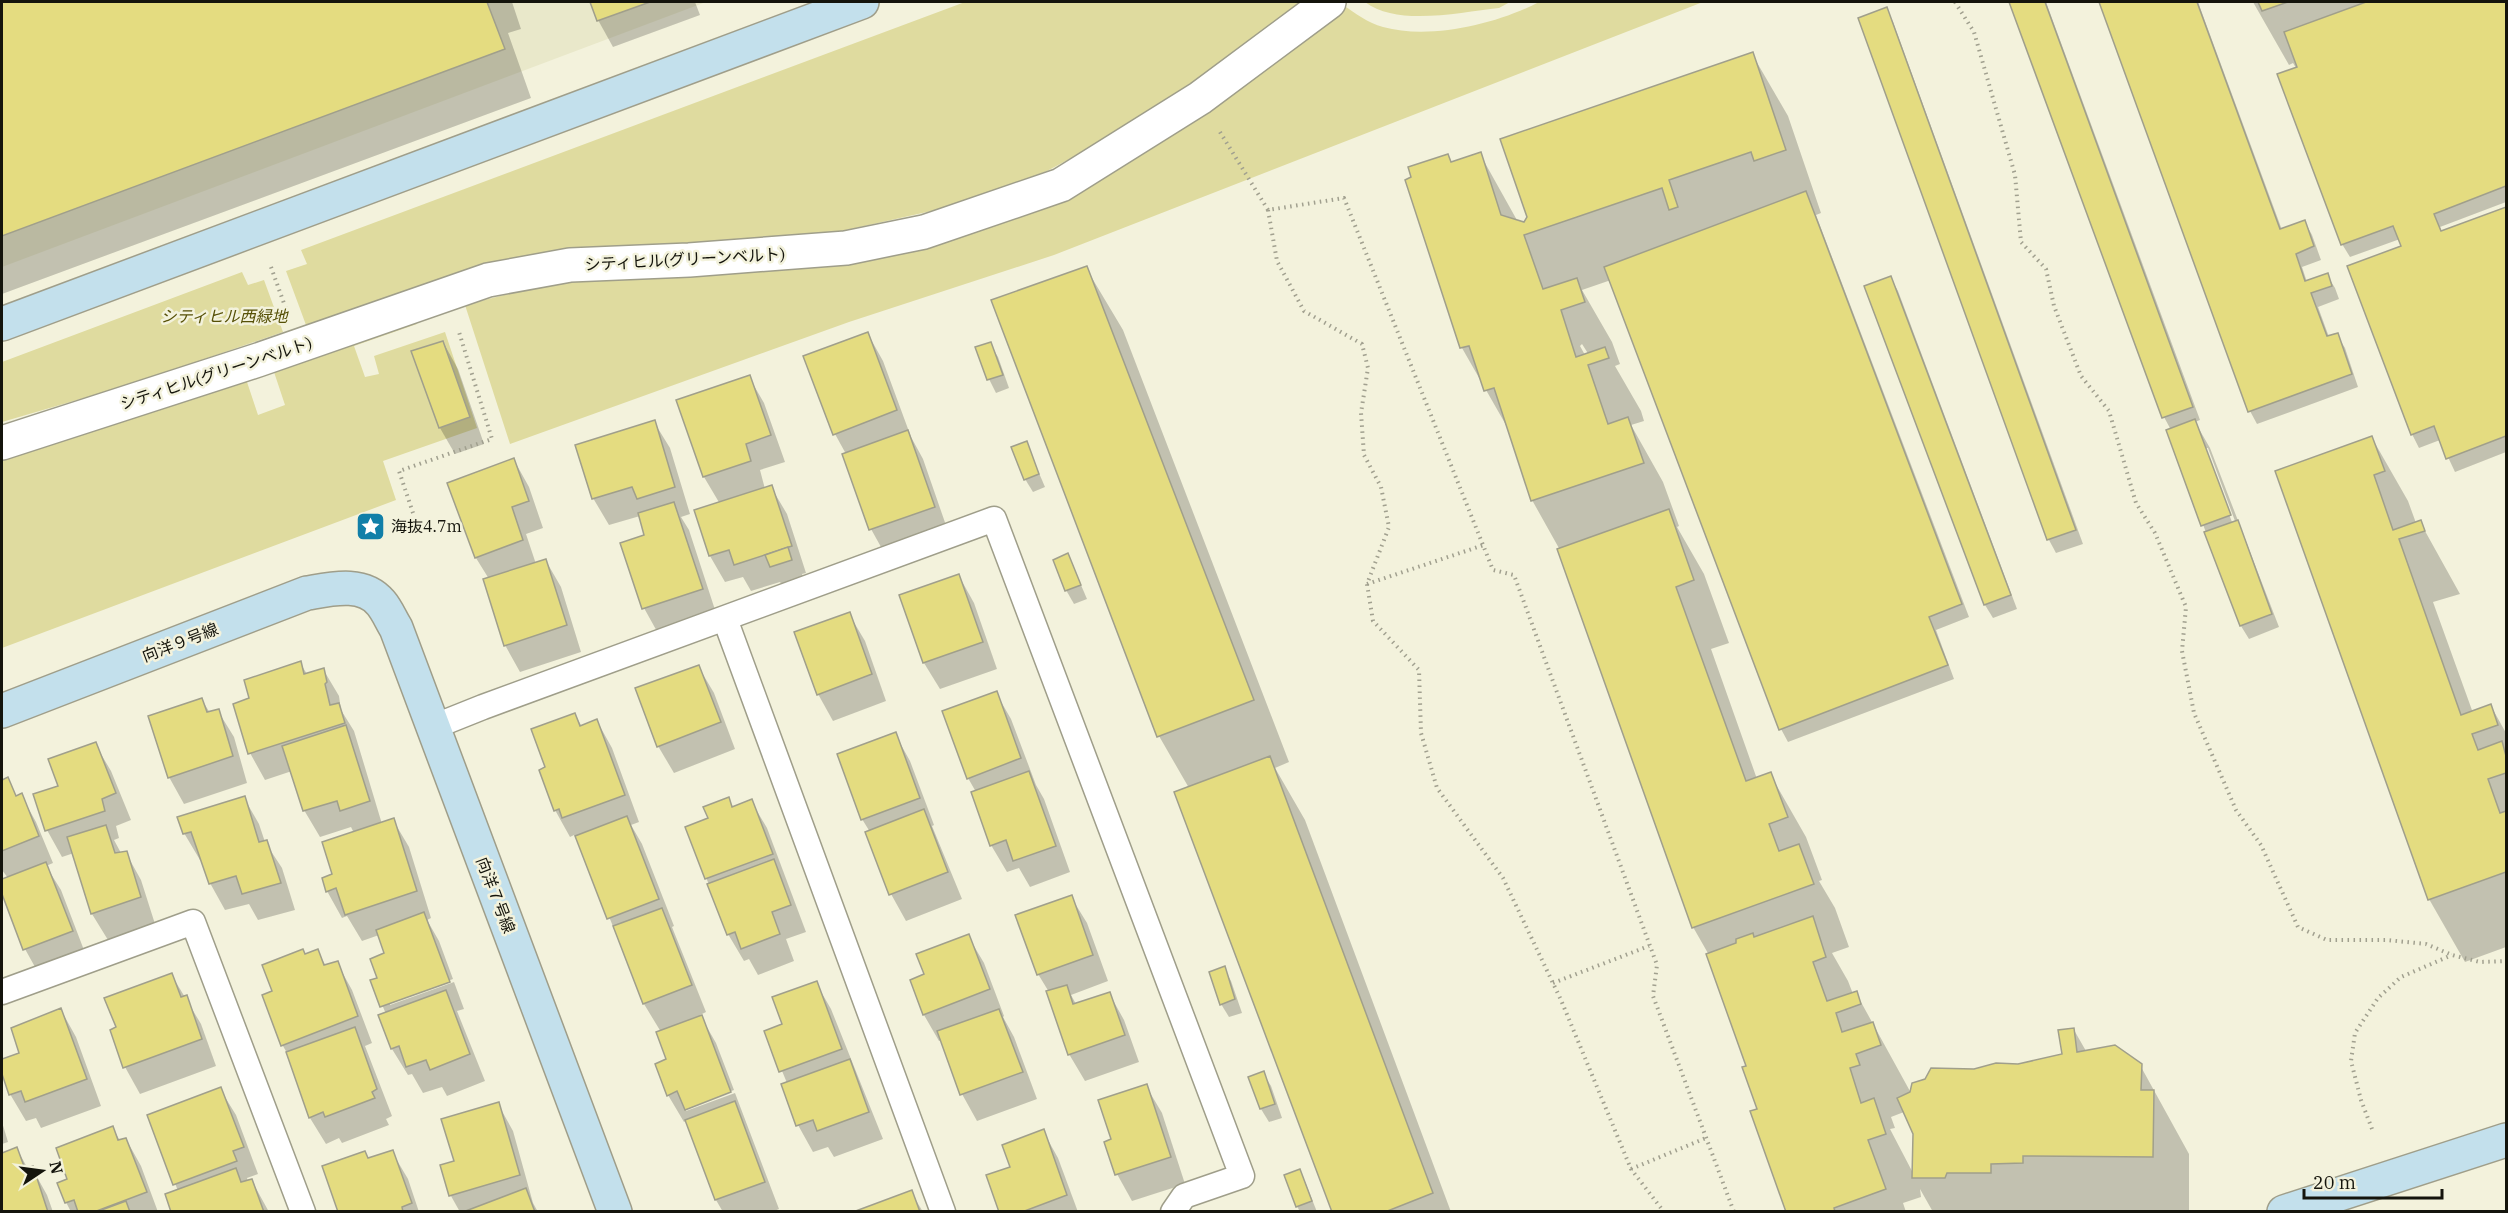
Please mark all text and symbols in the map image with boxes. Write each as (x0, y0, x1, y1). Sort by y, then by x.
street label: シティヒル(グリーンベルト) (584, 244, 786, 274)
park label: シティヒル西緑地 (160, 306, 290, 326)
street label: シティヒル(グリーンベルト) (117, 332, 315, 414)
place icon: 海抜4.7m (354, 510, 386, 542)
place label: 海抜4.7m (391, 516, 462, 536)
street label: 向洋９号線 (139, 618, 221, 666)
street label: 向洋７号線 (472, 854, 520, 936)
north arrow (12, 1141, 72, 1201)
text: N (45, 1159, 68, 1176)
scale bar (2304, 1162, 2442, 1200)
text: 20 m (2313, 1171, 2356, 1194)

